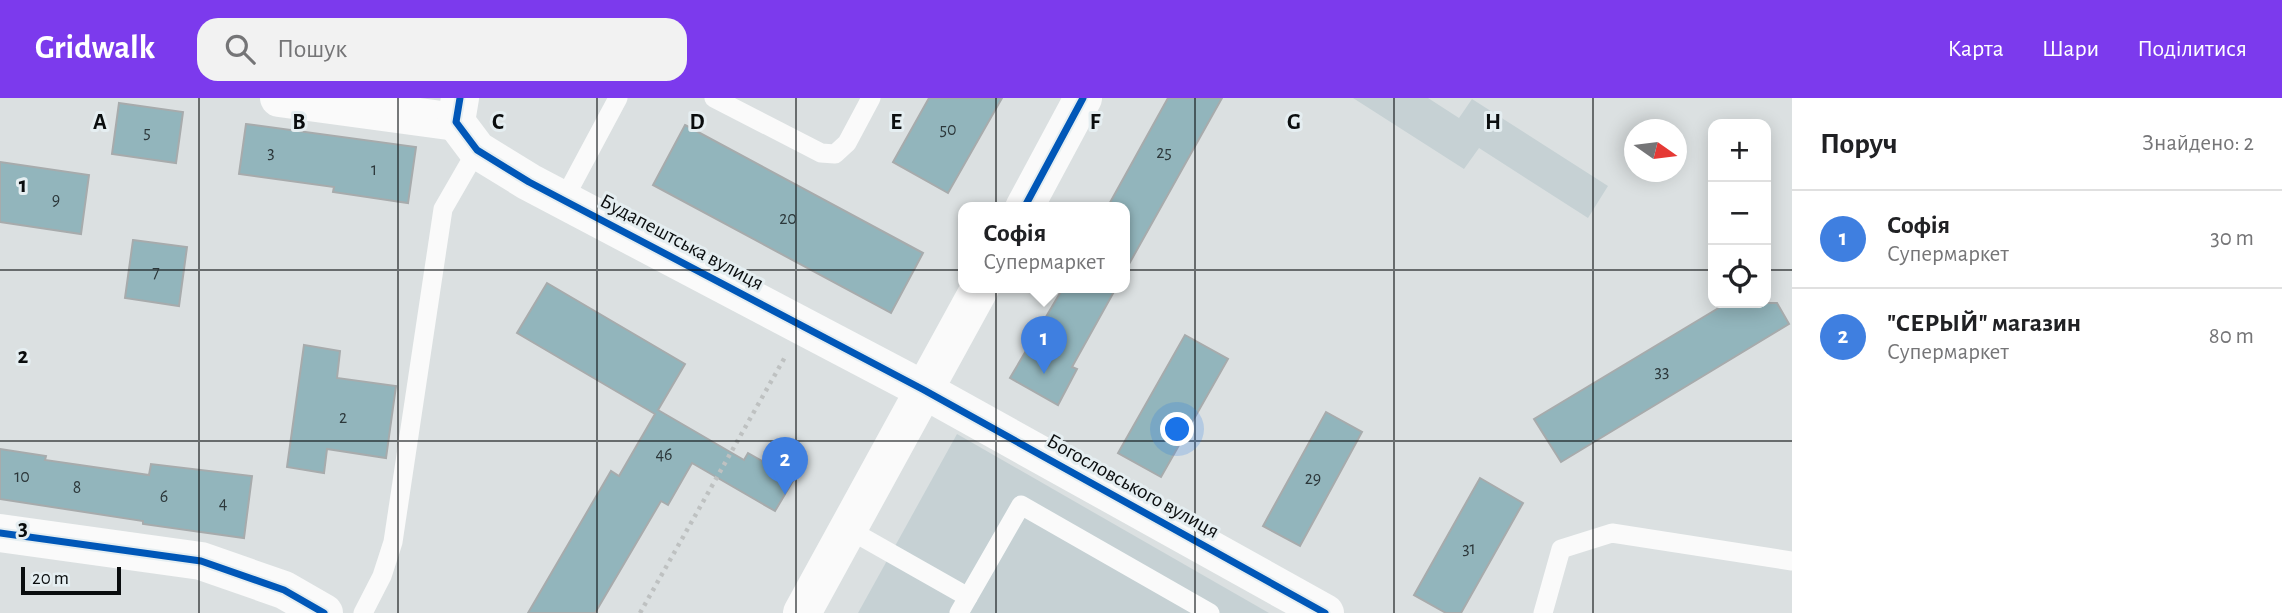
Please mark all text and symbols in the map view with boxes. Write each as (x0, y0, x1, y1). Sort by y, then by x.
search box (197, 18, 687, 81)
icon: search (221, 30, 259, 68)
text: Gridwalk (35, 32, 155, 65)
text: Пошук (277, 36, 347, 62)
text: Карта (1947, 37, 2004, 61)
text: Шари (2042, 37, 2099, 61)
text: Поділитися (2137, 37, 2247, 61)
text: A (93, 111, 107, 134)
text: B (292, 111, 306, 134)
text: C (492, 111, 504, 134)
text: D (689, 111, 705, 134)
text: E (890, 111, 902, 134)
text: F (1090, 111, 1101, 134)
text: G (1287, 111, 1301, 134)
text: H (1485, 111, 1501, 134)
north arrow (1624, 119, 1687, 182)
map controls (1708, 119, 1771, 308)
button: + (1708, 119, 1771, 182)
house number: 50 (939, 121, 957, 139)
house number: 5 (143, 124, 151, 142)
text: Поруч (1820, 129, 1898, 159)
text: Знайдено: 2 (2142, 132, 2254, 155)
house number: 3 (267, 144, 275, 162)
house number: 25 (1156, 144, 1172, 162)
house number: 1 (371, 161, 377, 179)
text: 1 (19, 174, 27, 197)
button: − (1708, 182, 1771, 245)
street label: Будапештська вулиця (597, 190, 767, 294)
house number: 9 (52, 191, 60, 209)
popup (958, 202, 1130, 293)
house number: 20 (779, 210, 797, 228)
text: Софія (1887, 212, 1950, 238)
text: Софія (983, 220, 1046, 246)
text: 1 (1839, 227, 1847, 250)
text: 30 m (2210, 227, 2254, 250)
text: Супермаркет (1887, 243, 2009, 266)
button: locate (1708, 245, 1771, 308)
text: Супермаркет (983, 251, 1105, 274)
house number: 7 (152, 264, 160, 282)
text: "СЕРЫЙ" магазин (1887, 310, 2081, 336)
pin: 1 (1021, 316, 1067, 374)
text: 2 (1838, 325, 1848, 348)
text: 80 m (2209, 325, 2254, 348)
text: Супермаркет (1887, 341, 2009, 364)
text: 2 (18, 345, 29, 368)
house number: 33 (1655, 363, 1669, 381)
house number: 2 (339, 409, 347, 427)
your location (1160, 412, 1194, 446)
street label: Богословського вулиця (1043, 430, 1223, 542)
pin: 2 (762, 437, 808, 495)
house number: 46 (655, 446, 673, 464)
house number: 10 (14, 468, 30, 486)
house number: 29 (1305, 470, 1321, 488)
house number: 8 (73, 479, 81, 497)
house number: 6 (160, 488, 168, 506)
house number: 4 (219, 495, 228, 513)
text: 3 (18, 517, 28, 540)
house number: 31 (1462, 540, 1476, 558)
scale bar (21, 564, 121, 596)
text: 20 m (32, 569, 69, 588)

